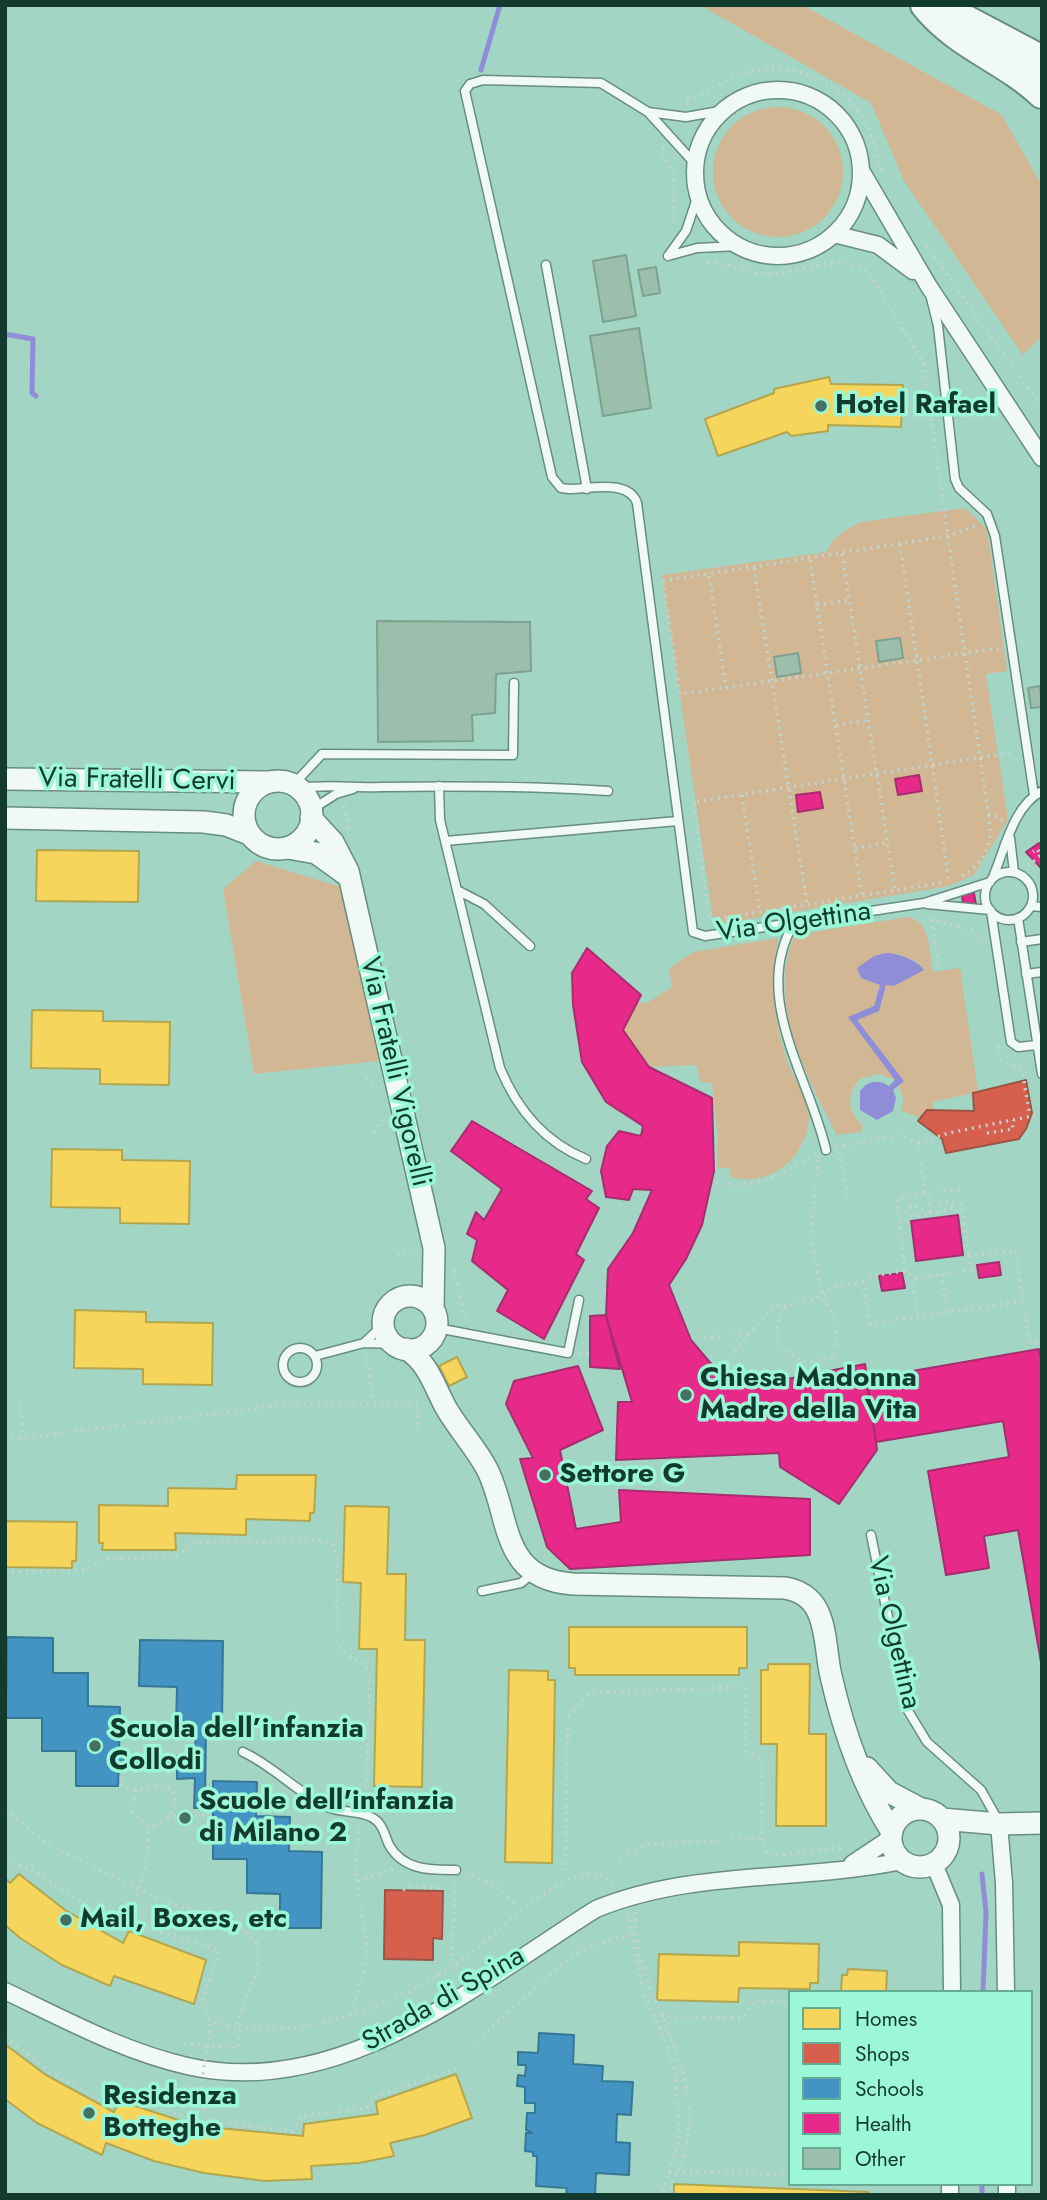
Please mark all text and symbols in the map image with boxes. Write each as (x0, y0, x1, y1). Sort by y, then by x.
place label: Hotel Rafael (835, 389, 996, 423)
marker: Hotel Rafael (813, 398, 829, 414)
street label: Via Fratelli Cervi (38, 762, 236, 800)
street label: Via Olgettina (715, 896, 873, 950)
street label: Via Fratelli Vigorelli (351, 954, 437, 1190)
place label: Chiesa Madonna Madre della Vita (700, 1362, 917, 1428)
marker: Chiesa Madonna Madre della Vita (678, 1387, 694, 1403)
place label: Settore G (559, 1458, 685, 1492)
marker: Settore G (537, 1467, 553, 1483)
street label: Via Olgettina (859, 1553, 927, 1713)
place label: Scuola dell’infanzia Collodi (109, 1713, 364, 1779)
marker: Scuola dell’infanzia Collodi (87, 1738, 103, 1754)
place label: Scuole dell'infanzia di Milano 2 (199, 1785, 454, 1851)
marker: Scuole dell'infanzia di Milano 2 (177, 1810, 193, 1826)
place label: Mail, Boxes, etc (80, 1903, 287, 1937)
marker: Mail, Boxes, etc (58, 1912, 74, 1928)
street label: Strada di Spina (357, 1940, 531, 2060)
legend (788, 1990, 1033, 2186)
text: Homes (855, 2004, 917, 2034)
text: Shops (855, 2039, 909, 2069)
text: Schools (855, 2074, 924, 2104)
place label: Residenza Botteghe (103, 2080, 237, 2146)
marker: Residenza Botteghe (81, 2105, 97, 2121)
text: Health (855, 2109, 912, 2139)
text: Other (855, 2144, 906, 2174)

